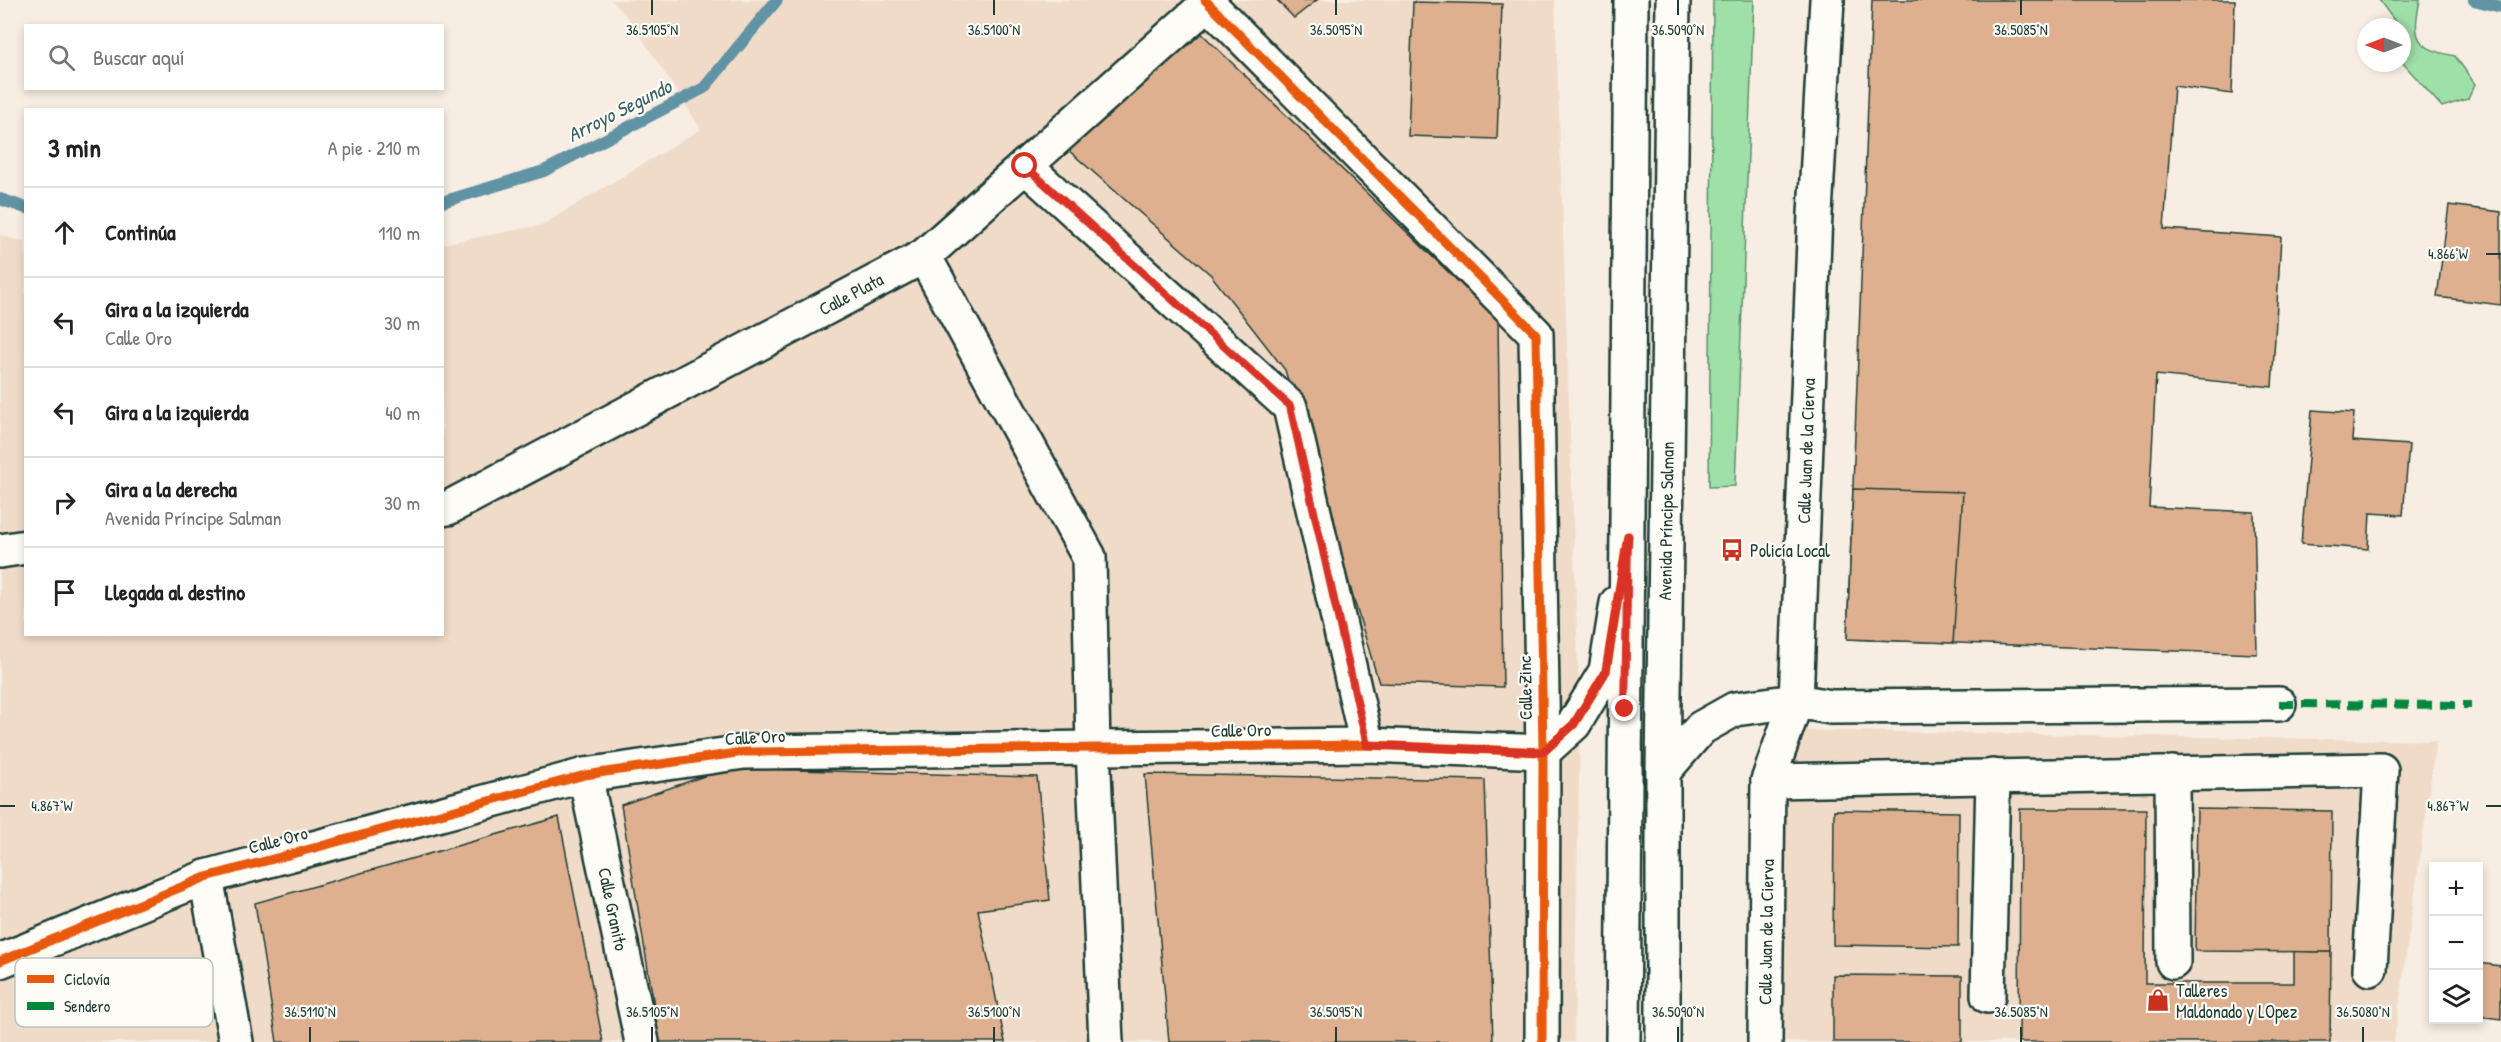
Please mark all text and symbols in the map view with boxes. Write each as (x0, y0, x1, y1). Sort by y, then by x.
north arrow (2357, 18, 2411, 72)
text: 36.5105°N (626, 19, 678, 40)
text: 36.5100°N (968, 19, 1020, 40)
text: 36.5095°N (1310, 19, 1362, 40)
text: 36.5090°N (1652, 19, 1704, 40)
text: 36.5085°N (1994, 19, 2048, 40)
search box (24, 24, 444, 90)
icon: search (45, 41, 78, 74)
text: Buscar aquí (93, 42, 185, 72)
water label: Arroyo Segundo (562, 71, 678, 149)
text: 3 min (48, 130, 101, 165)
text: A pie · 210 m (328, 134, 420, 161)
route start (1011, 152, 1037, 178)
icon: ahead (48, 216, 81, 249)
text: Continúa (105, 217, 176, 247)
text: 110 m (378, 219, 420, 246)
text: 4.866°W (2428, 243, 2469, 264)
street label: Calle Plata (814, 267, 888, 321)
text: Gira a la izquierda (105, 294, 249, 324)
icon: left (48, 306, 81, 339)
text: 30 m (384, 309, 420, 336)
text: Calle Oro (105, 324, 172, 351)
street label: Calle Juan de la Cierva (1791, 378, 1821, 524)
icon: left (48, 396, 81, 429)
text: Gira a la izquierda (105, 397, 249, 427)
text: 40 m (385, 399, 420, 426)
street label: Avenida Príncipe Salman (1652, 441, 1680, 601)
text: Gira a la derecha (105, 474, 237, 504)
icon: right (48, 486, 81, 519)
text: 30 m (384, 489, 420, 516)
text: Avenida Príncipe Salman (105, 504, 282, 531)
bus stop icon: Policía Local (1719, 537, 1745, 563)
place label: Policía Local (1750, 538, 1830, 563)
icon: arrive (48, 576, 81, 609)
text: Llegada al destino (105, 577, 245, 607)
street label: Calle Zinc (1512, 656, 1538, 720)
route end (1611, 695, 1637, 721)
street label: Calle Oro (1211, 717, 1271, 743)
street label: Calle Oro (724, 723, 786, 751)
text: 4.867°W (31, 795, 73, 816)
text: 4.867°W (2427, 795, 2469, 816)
street label: Calle Oro (246, 820, 310, 860)
street label: Calle Juan de la Cierva (1752, 859, 1780, 1005)
map controls (2429, 862, 2483, 1024)
button: + (2429, 862, 2483, 916)
street label: Calle Granito (592, 865, 634, 953)
button: − (2429, 916, 2483, 970)
legend (15, 958, 213, 1027)
text: Ciclovía (64, 968, 110, 990)
button: layers (2429, 970, 2483, 1024)
place label: Talleres Maldonado y LOpez (2176, 978, 2298, 1024)
shop icon: Talleres Maldonado y LOpez (2145, 987, 2171, 1013)
text: Sendero (64, 995, 111, 1017)
text: 36.5110°N (284, 1001, 336, 1022)
text: 36.5105°N (626, 1001, 678, 1022)
text: 36.5100°N (968, 1001, 1020, 1022)
text: 36.5095°N (1310, 1001, 1362, 1022)
text: 36.5090°N (1652, 1001, 1704, 1022)
text: 36.5085°N (1994, 1001, 2048, 1022)
text: 36.5080°N (2336, 1001, 2390, 1022)

